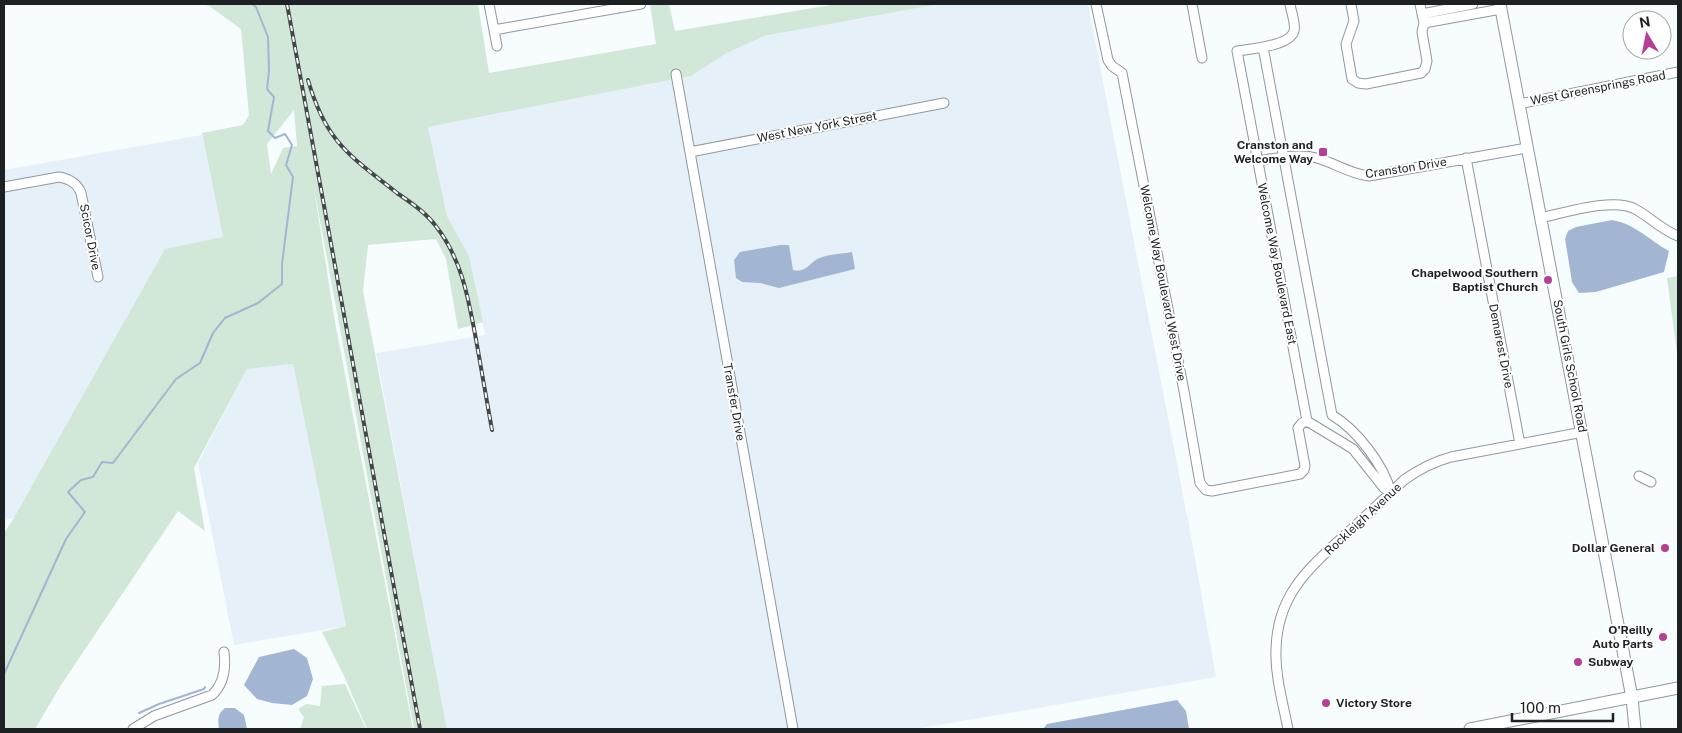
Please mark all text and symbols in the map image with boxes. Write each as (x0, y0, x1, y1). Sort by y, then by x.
north arrow (1622, 10, 1672, 60)
text: N (1638, 13, 1652, 31)
street label: West Greensprings Road (1529, 68, 1667, 108)
street label: West New York Street (756, 108, 878, 145)
place label: Cranston and Welcome Way (1234, 138, 1313, 166)
marker: Cranston and Welcome Way (1317, 146, 1329, 158)
street label: Cranston Drive (1364, 155, 1448, 181)
street label: Welcome Way Boulevard East (1254, 182, 1300, 346)
street label: Welcome Way Boulevard West Drive (1137, 184, 1189, 382)
street label: Scicor Drive (77, 203, 103, 271)
place label: Chapelwood Southern Baptist Church (1411, 266, 1538, 294)
marker: Chapelwood Southern Baptist Church (1542, 274, 1554, 286)
street label: South Girls School Road (1550, 298, 1590, 434)
street label: Demarest Drive (1486, 303, 1516, 390)
street label: Transfer Drive (720, 362, 748, 442)
street label: Rockleigh Avenue (1322, 480, 1404, 558)
place label: Dollar General (1572, 541, 1655, 555)
marker: Dollar General (1659, 542, 1671, 554)
place label: O'Reilly Auto Parts (1592, 623, 1653, 651)
marker: O'Reilly Auto Parts (1657, 631, 1669, 643)
place label: Subway (1588, 655, 1633, 669)
marker: Subway (1572, 656, 1584, 668)
scale bar (1512, 690, 1613, 722)
place label: Victory Store (1336, 696, 1412, 710)
marker: Victory Store (1320, 697, 1332, 709)
text: 100 m (1520, 699, 1561, 716)

